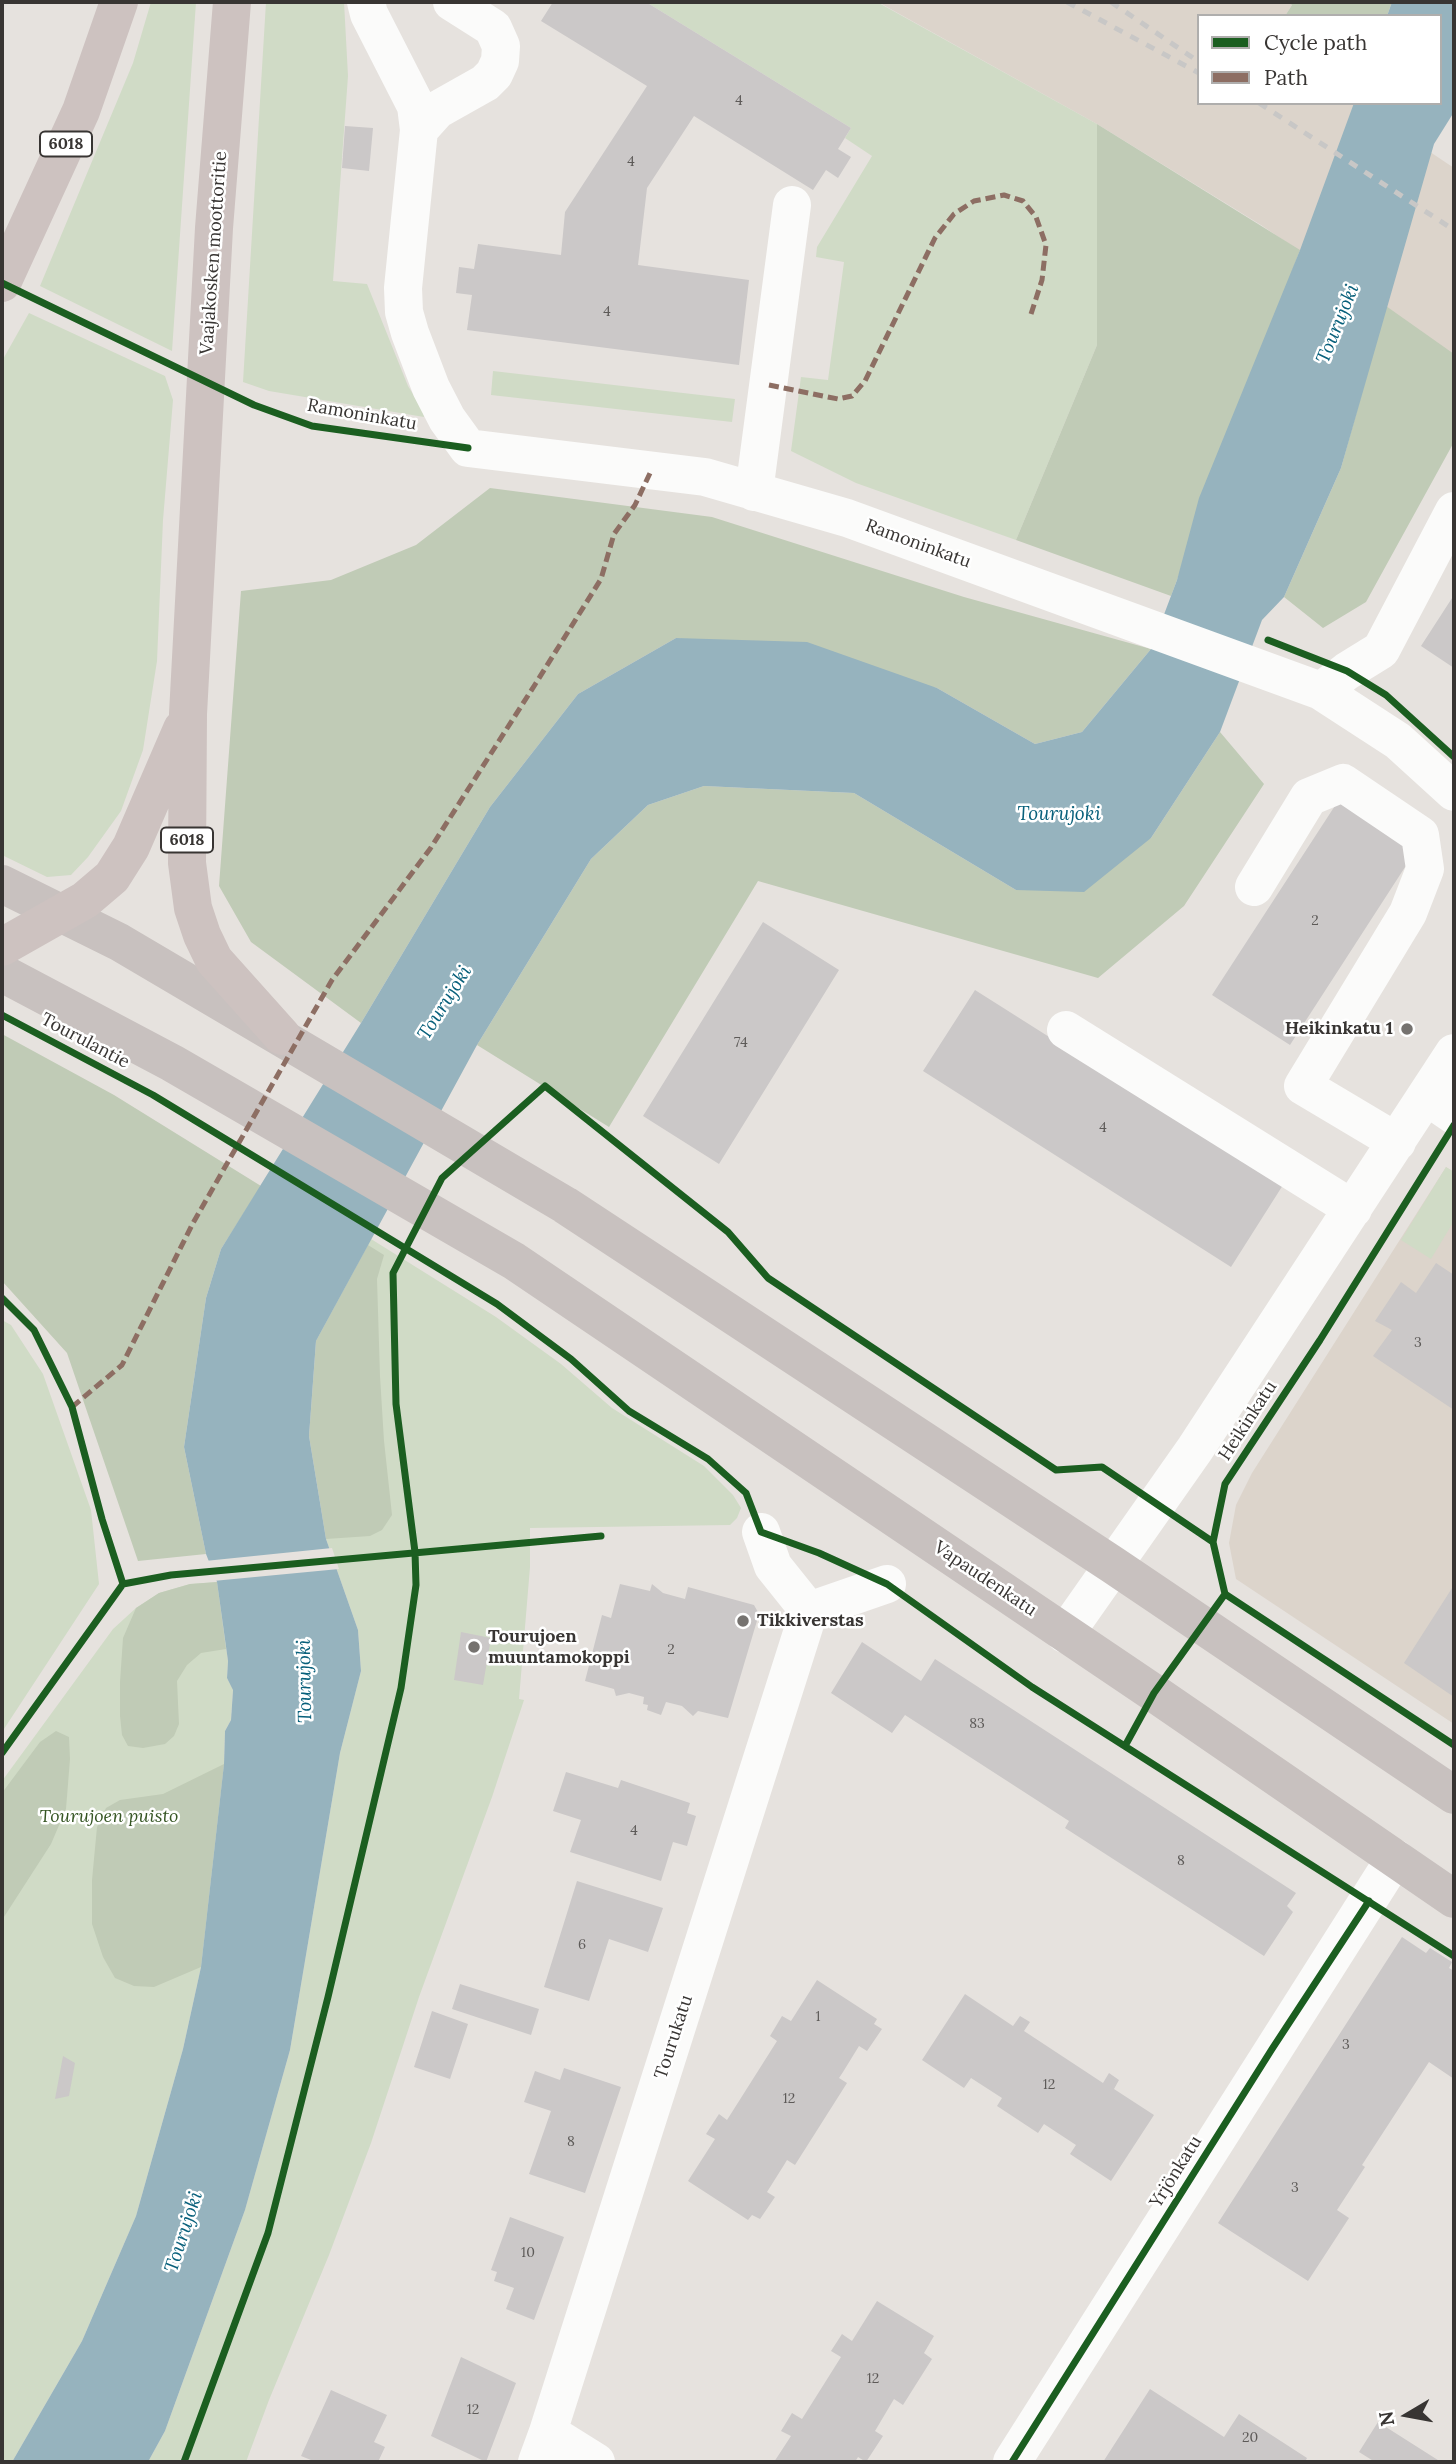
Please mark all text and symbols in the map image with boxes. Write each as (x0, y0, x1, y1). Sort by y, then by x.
legend (1197, 14, 1442, 105)
text: Cycle path (1264, 29, 1367, 56)
text: Path (1264, 64, 1308, 91)
house number: 4 (735, 93, 743, 109)
road number: 6018 (40, 132, 92, 156)
street label: Vaajakosken moottoritie (196, 151, 232, 355)
house number: 4 (627, 154, 635, 170)
water label: Tourujoki (1312, 281, 1364, 367)
house number: 4 (603, 304, 611, 320)
street label: Ramoninkatu (306, 395, 418, 435)
street label: Ramoninkatu (862, 515, 974, 573)
water label: Tourujoki (1017, 804, 1101, 826)
road number: 6018 (161, 828, 213, 852)
house number: 2 (1311, 913, 1319, 929)
water label: Tourujoki (413, 962, 477, 1044)
street label: Tourulantie (37, 1009, 133, 1073)
place label: Heikinkatu 1 (1285, 1018, 1393, 1040)
marker: Heikinkatu 1 (1399, 1021, 1415, 1037)
house number: 74 (734, 1035, 748, 1051)
house number: 4 (1099, 1120, 1107, 1136)
house number: 3 (1414, 1335, 1422, 1351)
street label: Heikinkatu (1214, 1377, 1282, 1465)
street label: Vapaudenkatu (930, 1537, 1040, 1621)
place label: Tikkiverstas (757, 1610, 864, 1632)
marker: Tikkiverstas (735, 1613, 751, 1629)
place label: Tourujoen muuntamokoppi (488, 1626, 630, 1668)
water label: Tourujoki (293, 1639, 317, 1723)
marker: Tourujoen muuntamokoppi (466, 1639, 482, 1655)
house number: 2 (667, 1642, 675, 1658)
house number: 83 (969, 1716, 985, 1732)
park label: Tourujoen puisto (40, 1806, 178, 1828)
house number: 4 (630, 1823, 638, 1839)
house number: 8 (1177, 1853, 1185, 1869)
house number: 6 (578, 1937, 586, 1953)
street label: Tourukatu (650, 1992, 698, 2082)
house number: 1 (815, 2009, 821, 2025)
house number: 3 (1342, 2037, 1350, 2053)
house number: 12 (1043, 2077, 1055, 2093)
house number: 12 (783, 2091, 795, 2107)
street label: Yrjönkatu (1145, 2132, 1207, 2212)
house number: 8 (567, 2134, 575, 2150)
house number: 3 (1291, 2180, 1299, 2196)
water label: Tourujoki (160, 2189, 208, 2275)
house number: 10 (521, 2245, 535, 2261)
house number: 12 (867, 2371, 879, 2387)
north arrow (1372, 2380, 1442, 2450)
house number: 12 (467, 2402, 479, 2418)
text: N (1373, 2409, 1399, 2428)
house number: 20 (1242, 2430, 1258, 2446)

